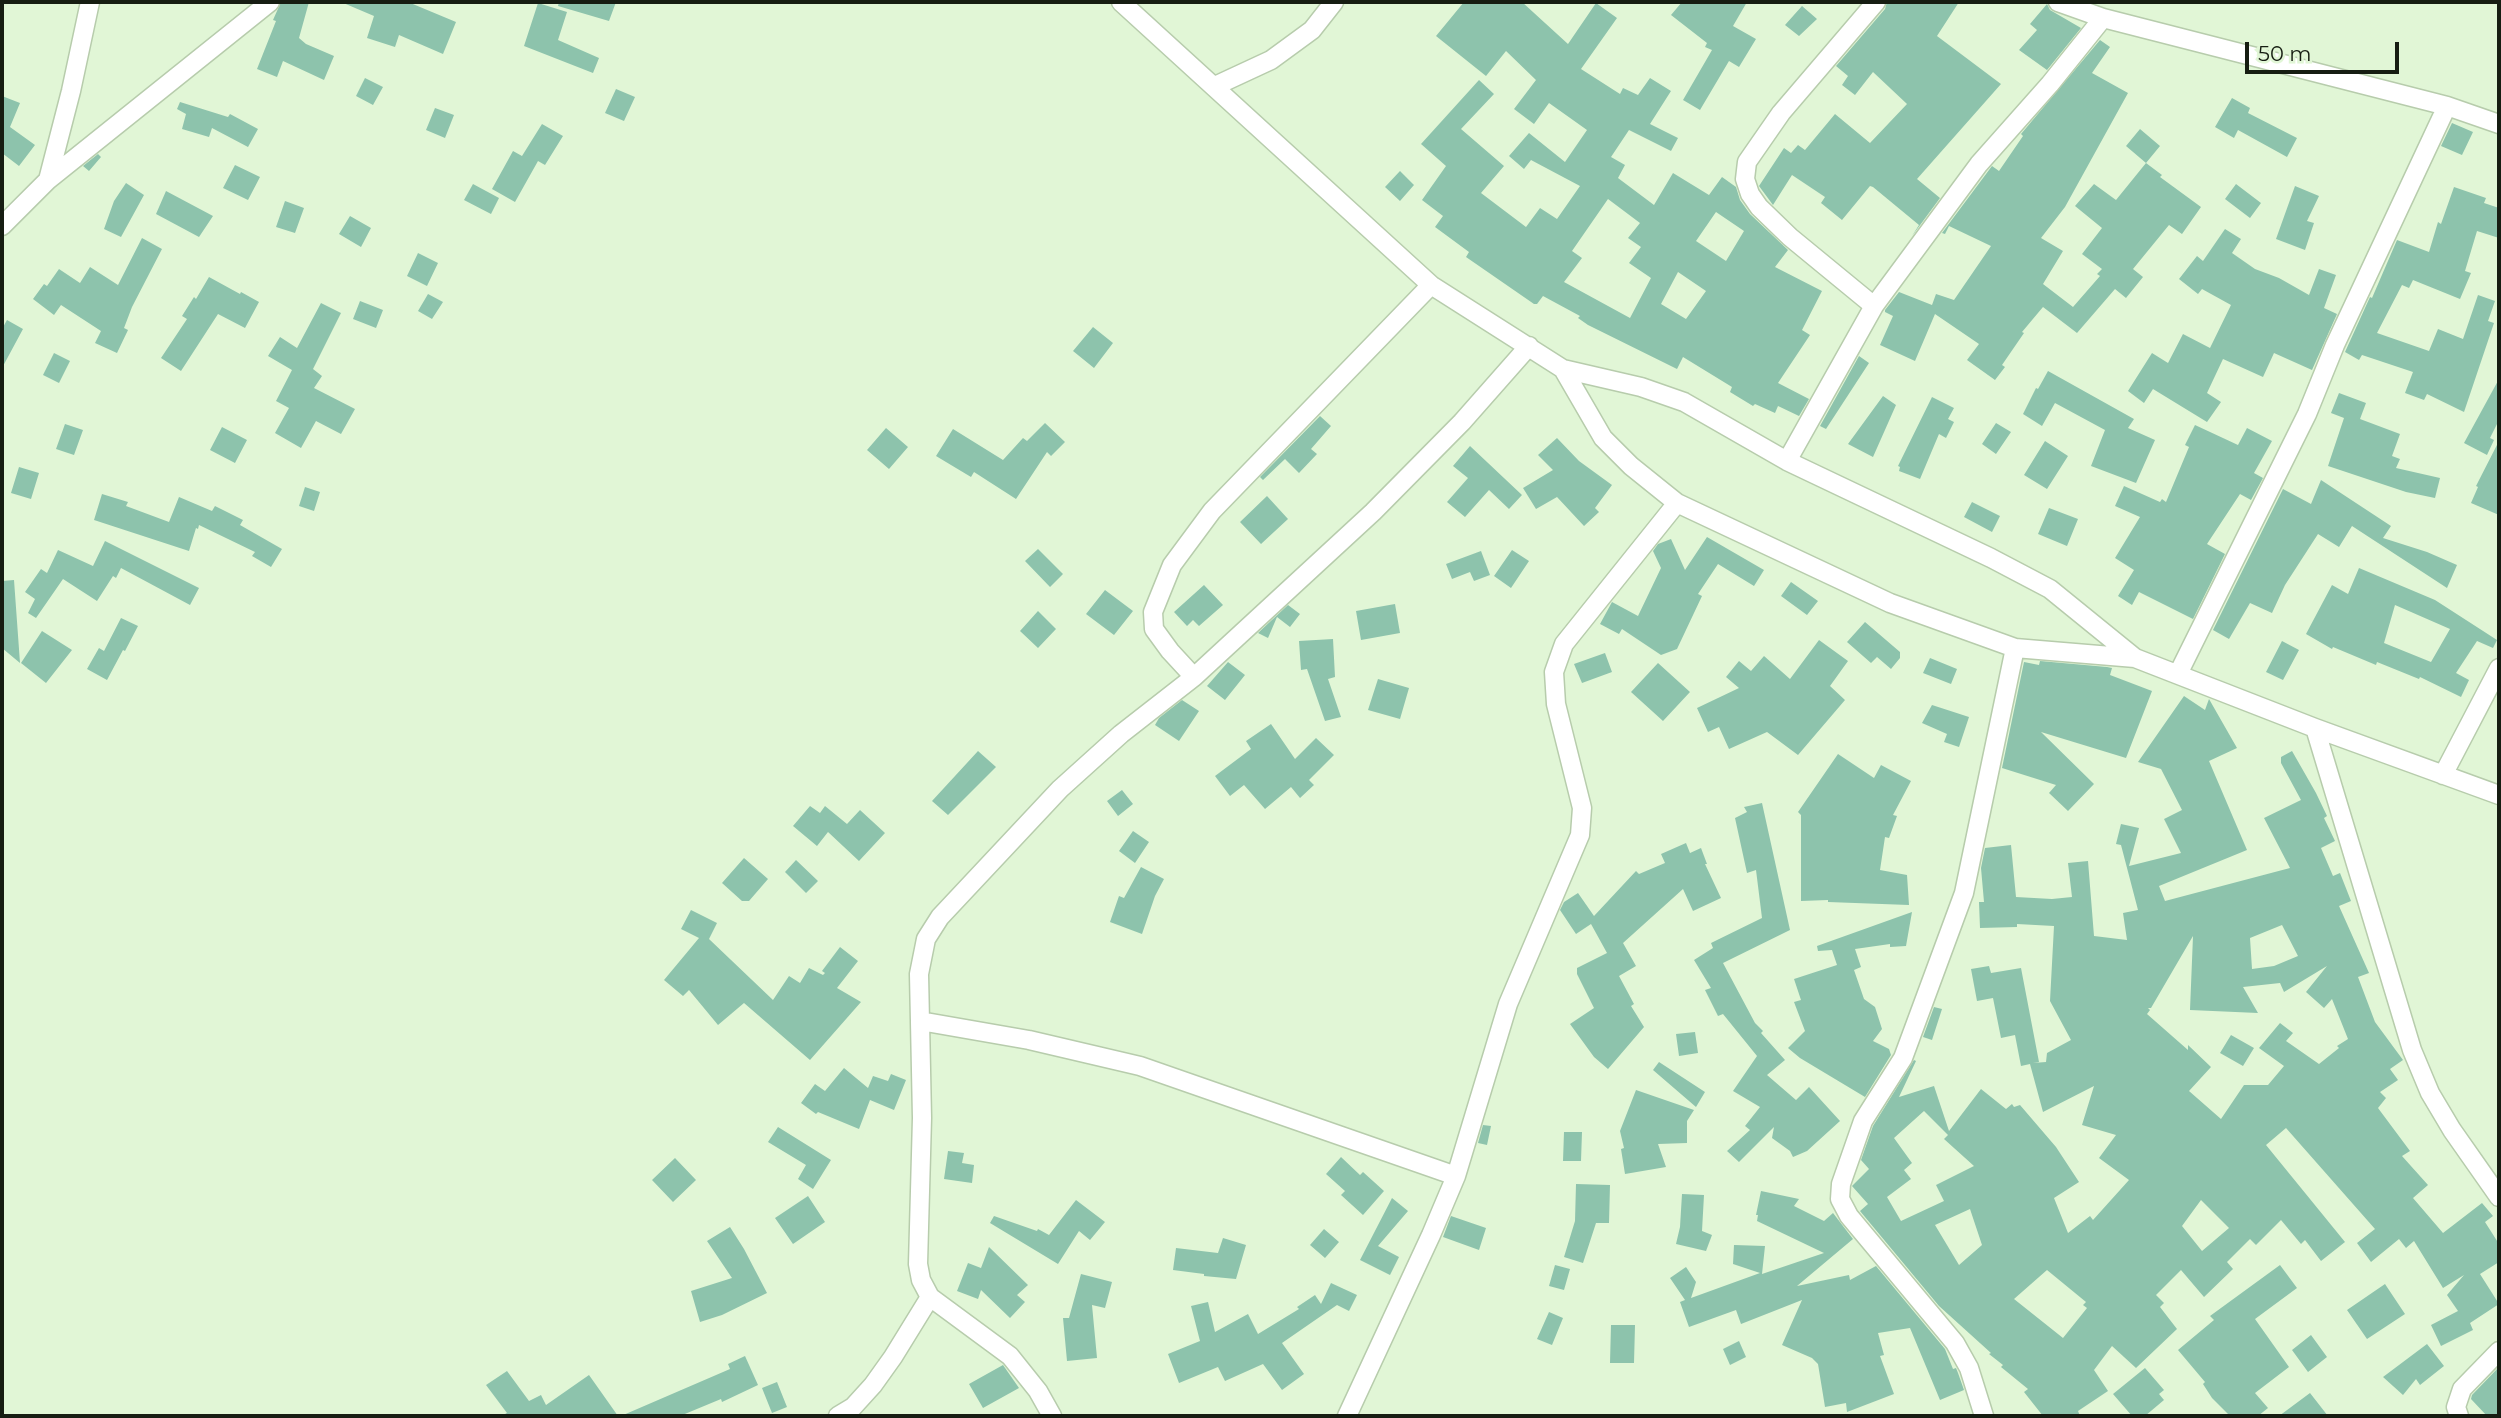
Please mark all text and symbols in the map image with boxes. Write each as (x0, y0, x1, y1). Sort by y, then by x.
scale bar (2249, 28, 2403, 72)
text: 50 m (2258, 41, 2312, 66)

